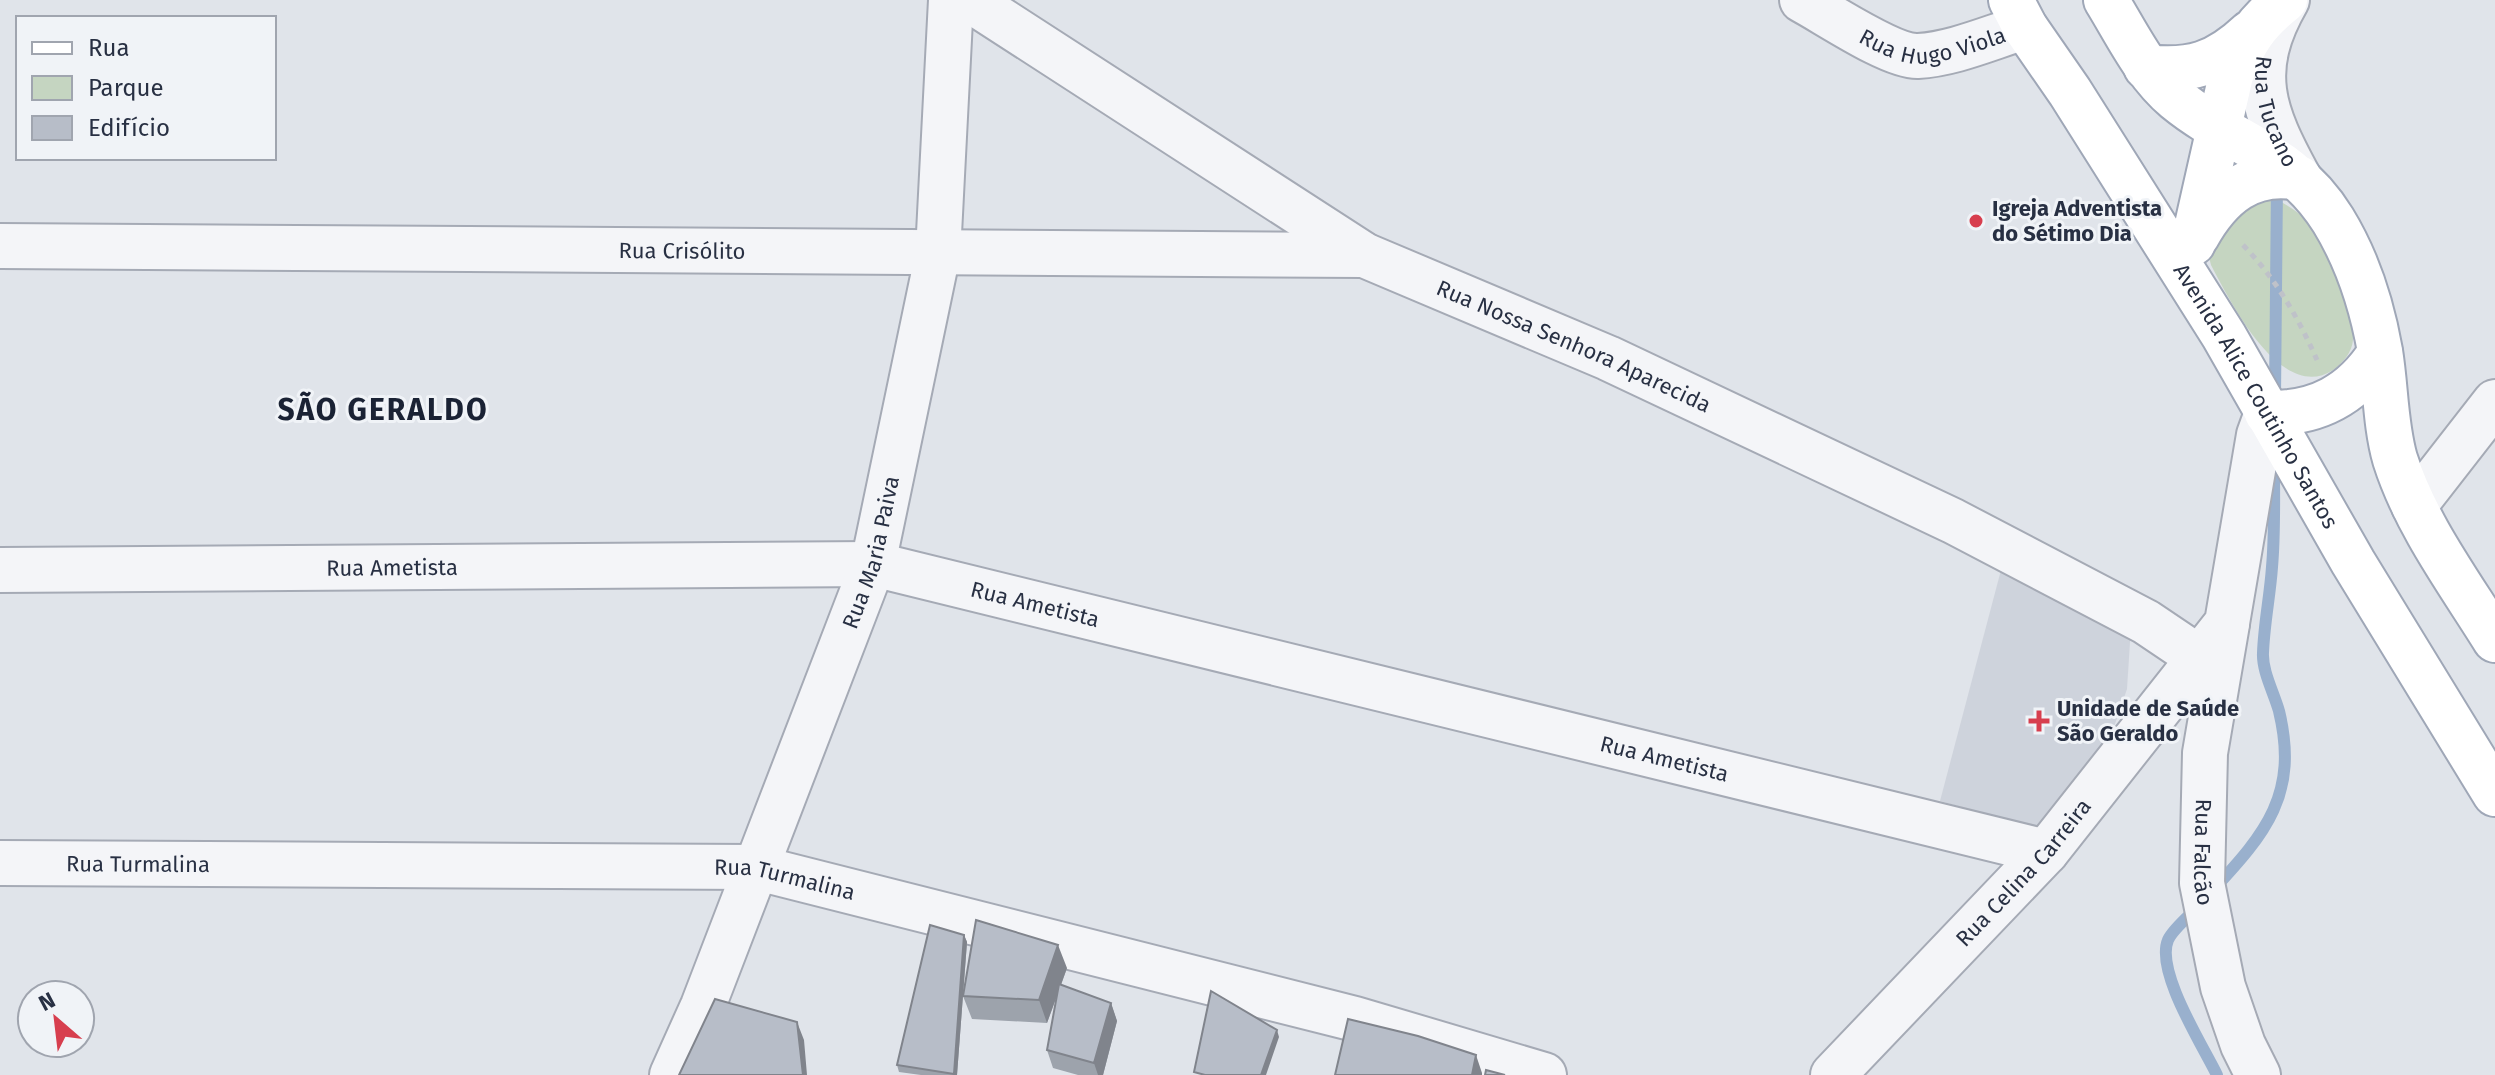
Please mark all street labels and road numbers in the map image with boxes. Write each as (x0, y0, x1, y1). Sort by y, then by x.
street label: Rua Hugo Viola (1855, 21, 2009, 70)
street label: Rua Tucano (2249, 54, 2304, 172)
street label: Rua Crisólito (618, 237, 746, 265)
street label: Avenida Alice Coutinho Santos (2168, 259, 2344, 533)
street label: Rua Nossa Senhora Aparecida (1432, 274, 1715, 419)
street label: Rua Maria Paiva (836, 474, 905, 633)
street label: Rua Ametista (326, 554, 458, 582)
street label: Rua Ametista (968, 575, 1102, 633)
street label: Rua Ametista (1597, 730, 1731, 788)
street label: Rua Celina Carreira (1950, 793, 2097, 952)
street label: Rua Falcão (2188, 798, 2219, 908)
street label: Rua Turmalina (66, 850, 210, 878)
street label: Rua Turmalina (714, 854, 858, 906)

